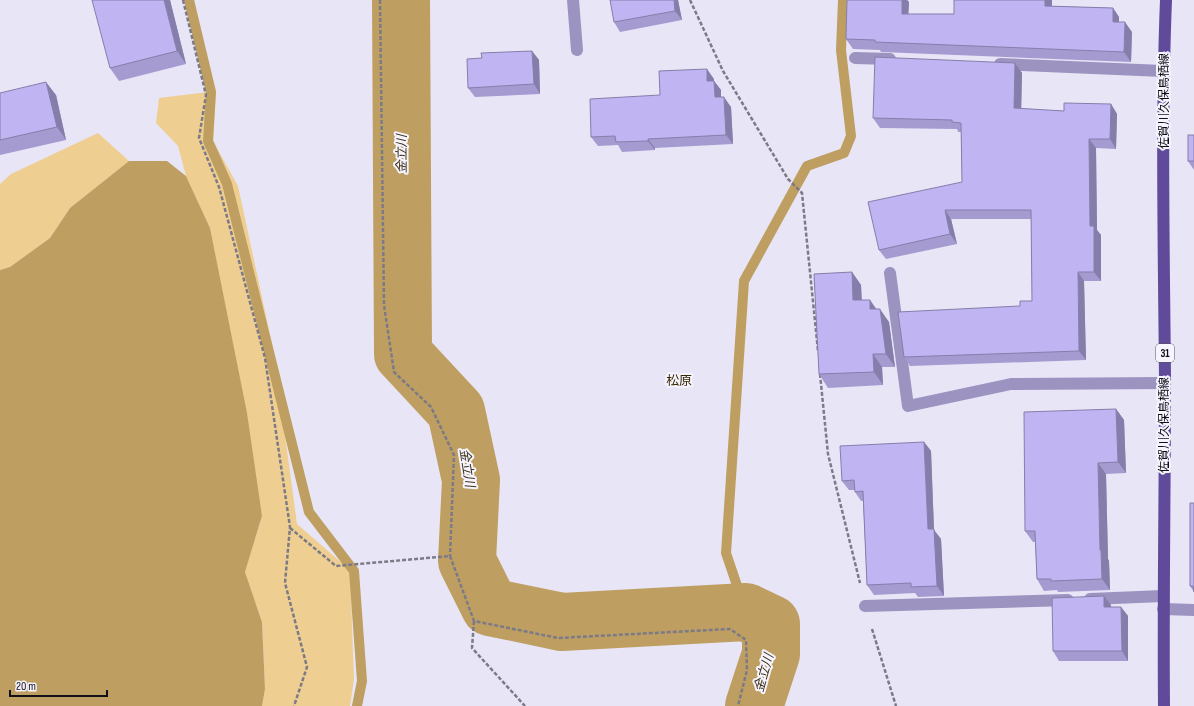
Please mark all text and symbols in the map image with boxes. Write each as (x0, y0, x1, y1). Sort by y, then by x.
street label: 佐賀川久保鳥栖線 (1157, 53, 1172, 149)
water label: 金立川 (394, 133, 410, 174)
road number: 31 (1156, 344, 1174, 362)
district label: 松原 (666, 373, 692, 389)
street label: 佐賀川久保鳥栖線 (1157, 377, 1172, 473)
water label: 金立川 (456, 447, 478, 490)
water label: 金立川 (751, 650, 778, 694)
scale bar (10, 672, 107, 698)
text: 20 m (16, 679, 36, 694)

